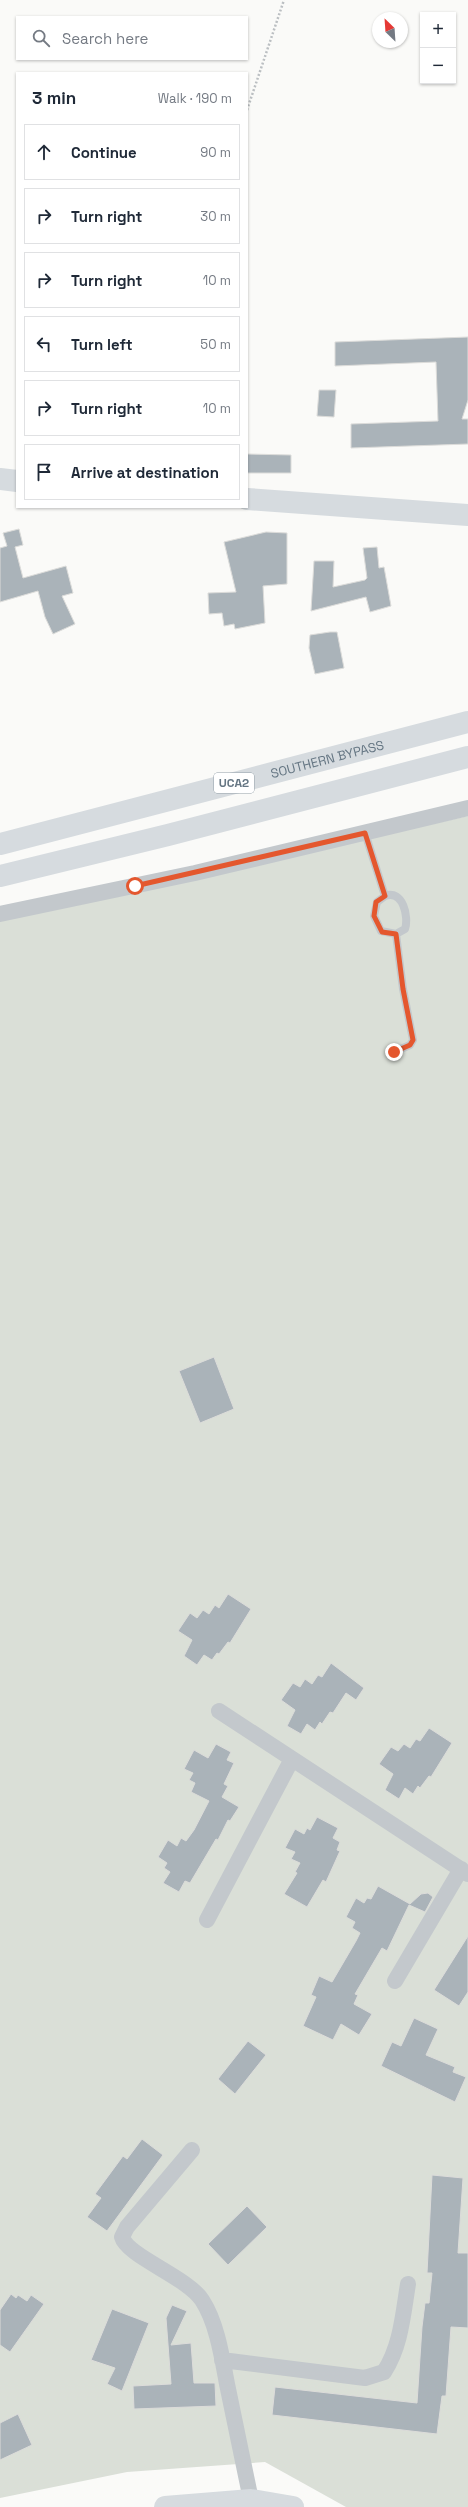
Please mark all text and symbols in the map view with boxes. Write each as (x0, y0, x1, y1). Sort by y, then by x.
north arrow (372, 12, 408, 48)
map controls (420, 12, 456, 84)
button: + (420, 12, 456, 48)
search box (16, 16, 248, 60)
icon: search (30, 27, 52, 49)
text: Search here (62, 29, 148, 48)
button: − (420, 48, 456, 84)
text: 3 min (32, 87, 76, 109)
text: Walk · 190 m (158, 90, 232, 107)
icon: ahead (33, 141, 55, 163)
text: Continue (71, 143, 137, 162)
text: 90 m (200, 144, 231, 161)
icon: right (33, 205, 55, 227)
text: Turn right (71, 207, 142, 226)
text: 30 m (200, 208, 231, 225)
icon: right (33, 269, 55, 291)
text: Turn right (71, 271, 142, 290)
text: 10 m (203, 272, 231, 289)
icon: left (33, 333, 55, 355)
text: Turn left (71, 335, 133, 354)
text: 50 m (200, 336, 231, 353)
icon: right (33, 397, 55, 419)
text: Turn right (71, 399, 142, 418)
text: 10 m (203, 400, 231, 417)
icon: arrive (33, 461, 55, 483)
text: Arrive at destination (71, 463, 219, 482)
street label: SOUTHERN BYPASS (269, 736, 386, 782)
road number: UCA2 (214, 773, 254, 793)
route start (126, 877, 144, 895)
route end (385, 1043, 403, 1061)

